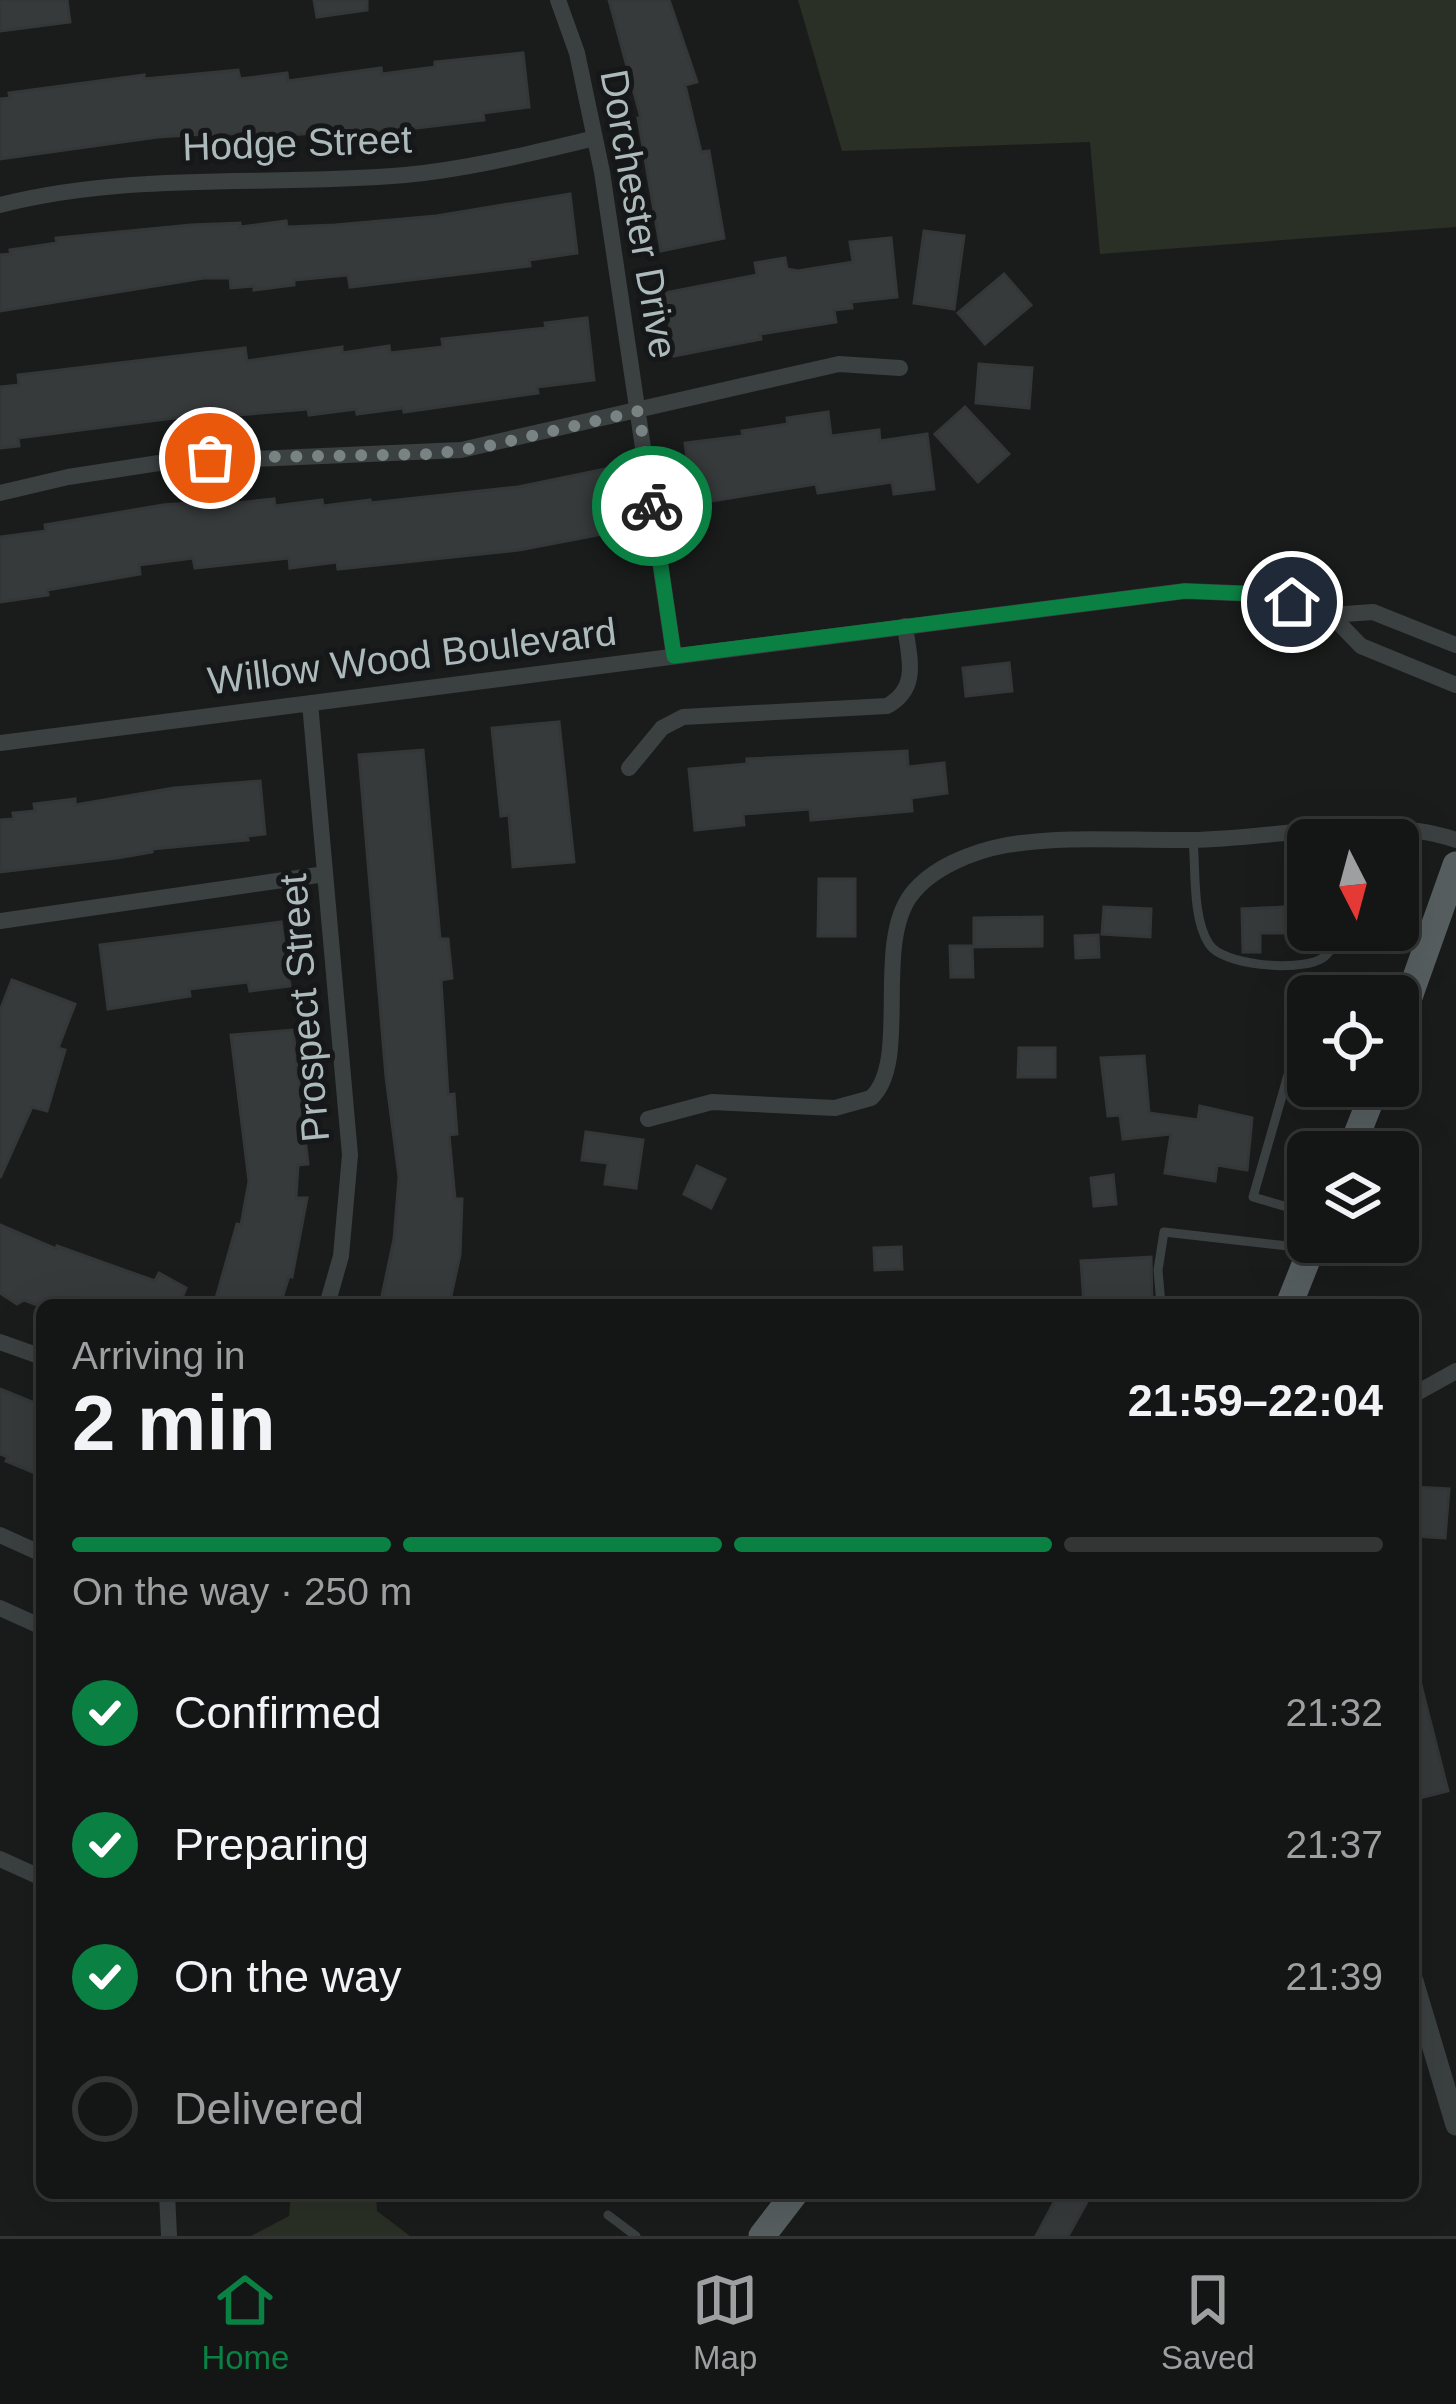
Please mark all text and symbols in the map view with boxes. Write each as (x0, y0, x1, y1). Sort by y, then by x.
street label: Dorchester Drive (592, 66, 686, 362)
street label: Hodge Street (181, 117, 413, 168)
pin (159, 407, 261, 509)
icon: bag (177, 425, 243, 491)
courier (592, 446, 712, 566)
icon: bike (619, 473, 685, 539)
pin (1241, 551, 1343, 653)
icon: home (1259, 569, 1325, 635)
street label: Willow Wood Boulevard (205, 610, 619, 702)
north arrow (1287, 819, 1419, 951)
map controls (1287, 819, 1419, 1263)
street label: Prospect Street (271, 872, 337, 1144)
button: locate (1287, 975, 1419, 1107)
button: layers (1287, 1131, 1419, 1263)
text: Arriving in (72, 1334, 245, 1377)
text: 21:59–22:04 (1128, 1375, 1383, 1426)
text: 2 min (72, 1379, 276, 1467)
text: On the way · 250 m (72, 1570, 412, 1613)
icon: check (72, 1680, 138, 1746)
text: Confirmed (174, 1687, 382, 1738)
text: 21:32 (1285, 1691, 1383, 1734)
icon: check (72, 1812, 138, 1878)
text: Preparing (174, 1819, 369, 1870)
text: 21:37 (1285, 1823, 1383, 1866)
icon: check (72, 1944, 138, 2010)
text: On the way (174, 1951, 402, 2002)
text: 21:39 (1285, 1955, 1383, 1998)
text: Delivered (174, 2083, 364, 2134)
tab: Home (201, 2267, 289, 2377)
tab: Map (692, 2267, 758, 2377)
tab: Saved (1161, 2267, 1255, 2377)

